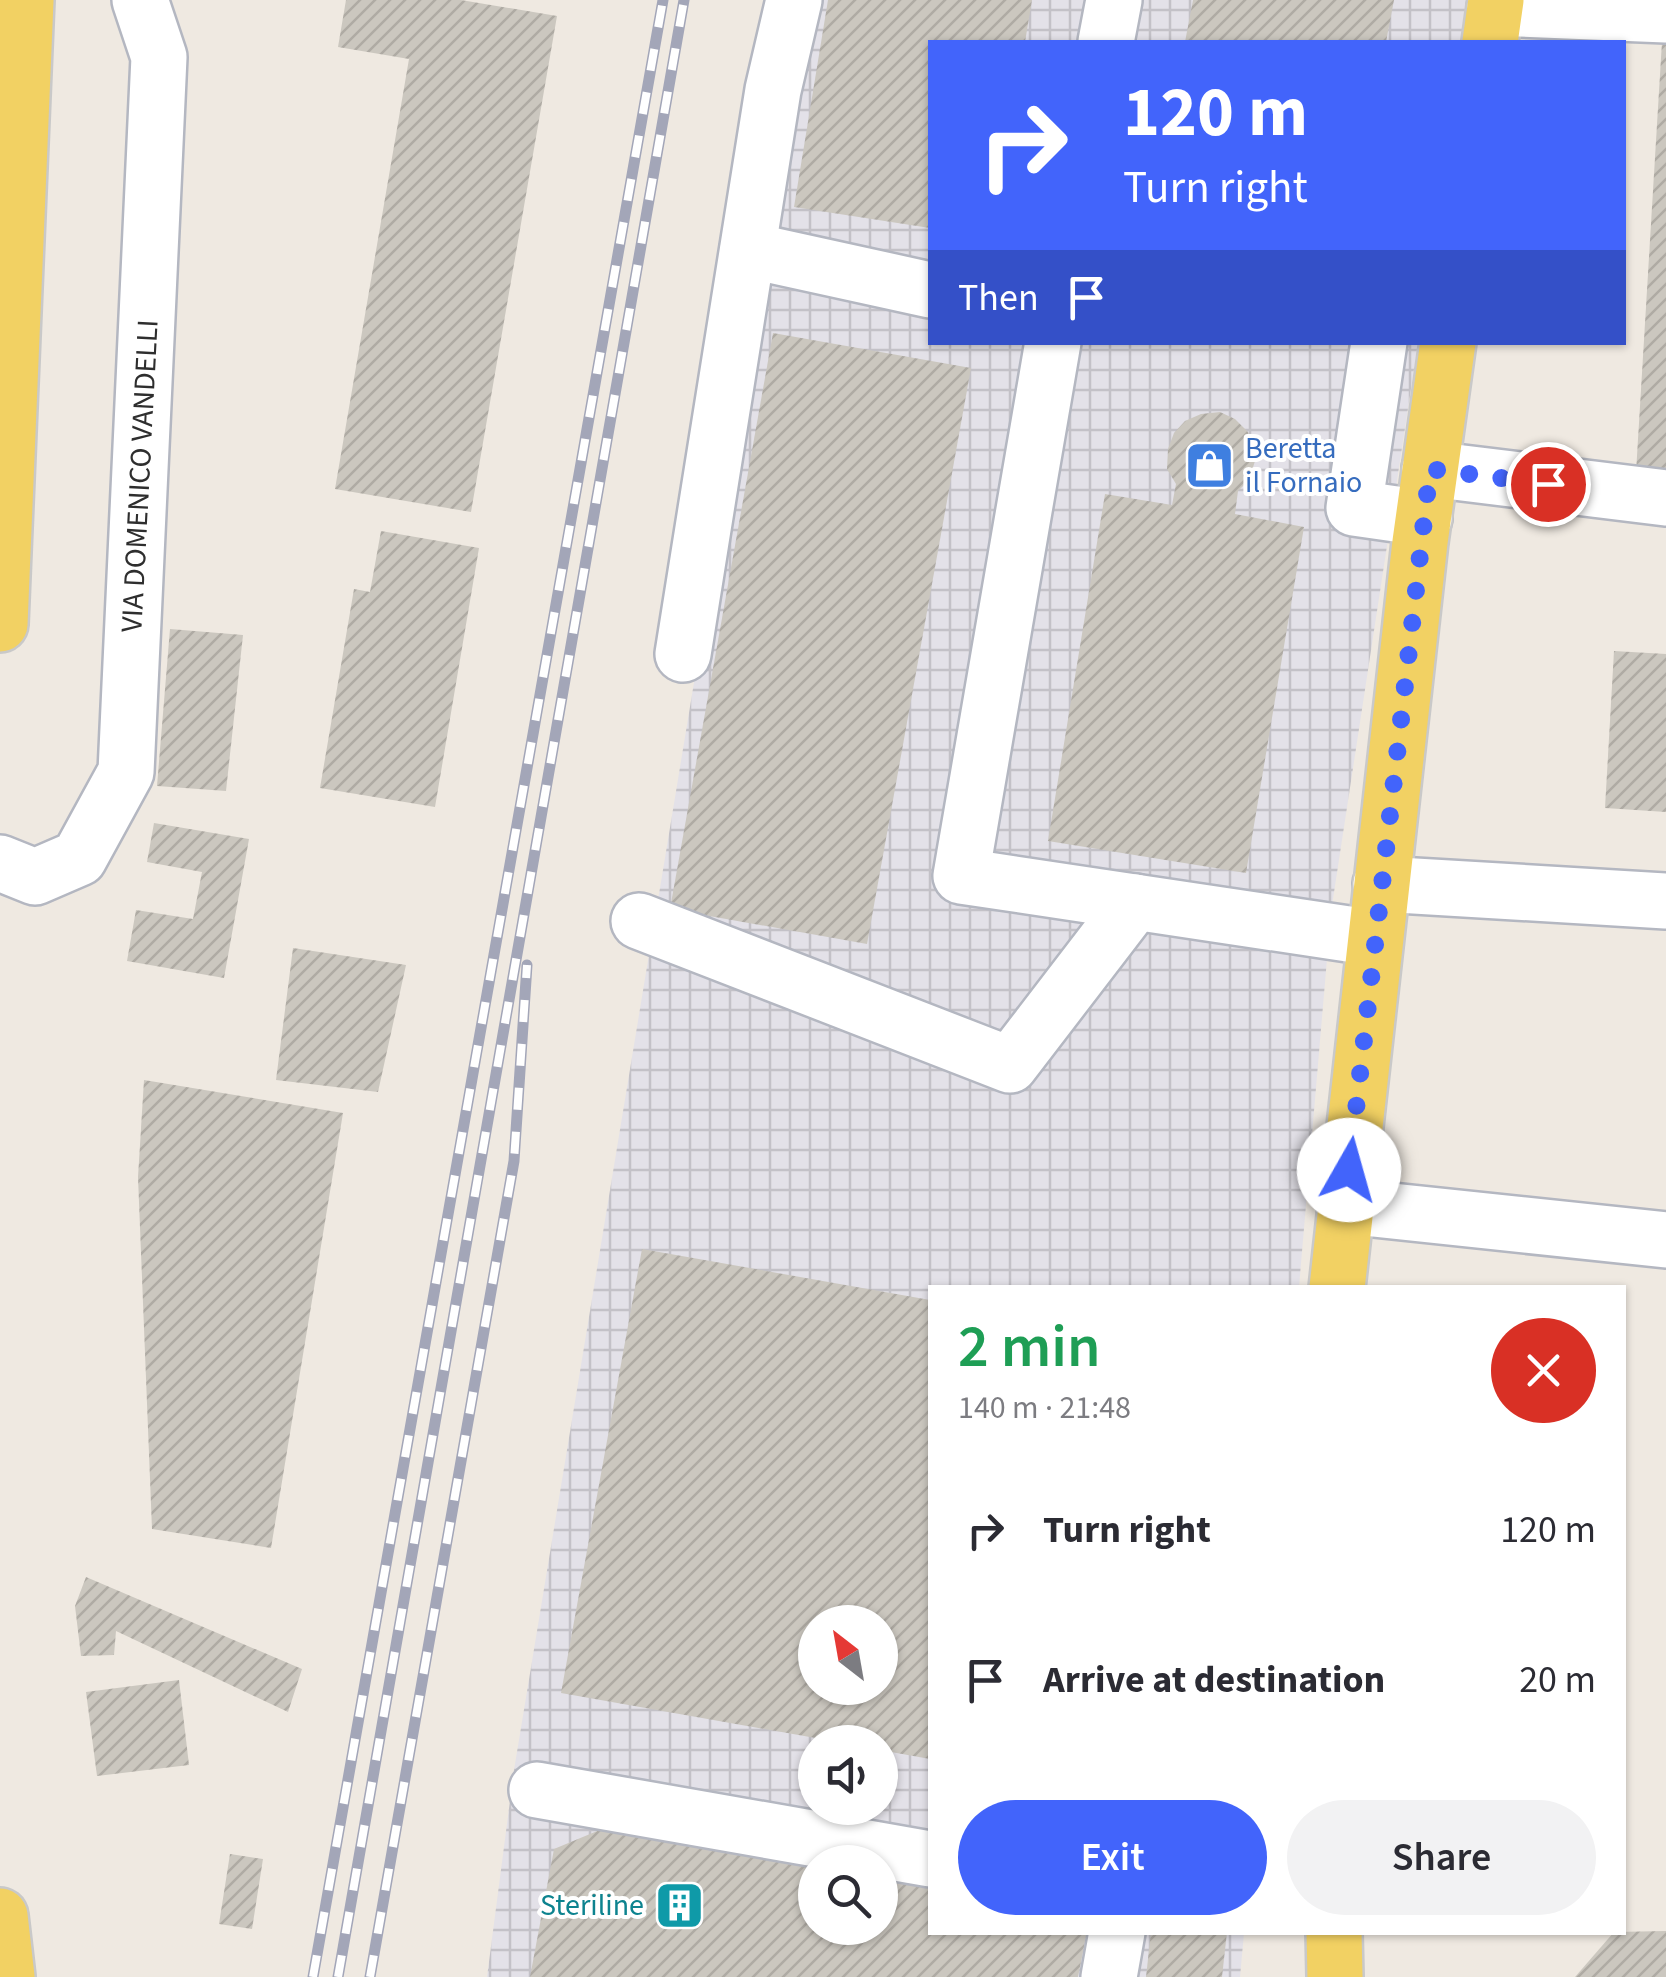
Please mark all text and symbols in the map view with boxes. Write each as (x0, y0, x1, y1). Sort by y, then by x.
text: 120 m (1123, 63, 1308, 163)
icon: right (958, 80, 1088, 210)
text: Turn right (1123, 156, 1308, 220)
icon: arrive (1059, 270, 1114, 325)
text: Then (958, 271, 1039, 325)
street label: VIA DOMENICO VANDELLI (110, 319, 170, 633)
place label: Beretta il Fornaio (1245, 427, 1362, 504)
shop icon: Beretta il Fornaio (1184, 439, 1236, 491)
pin (1506, 442, 1591, 527)
icon: arrive (1521, 457, 1576, 512)
position arrow (1297, 1118, 1401, 1222)
text: 2 min (958, 1305, 1101, 1390)
button: close (1491, 1318, 1596, 1423)
text: 140 m · 21:48 (958, 1385, 1131, 1431)
icon: right (958, 1503, 1013, 1558)
text: Turn right (1043, 1503, 1211, 1557)
text: 120 m (1500, 1503, 1596, 1557)
north arrow (798, 1605, 898, 1705)
map controls (798, 1605, 898, 1945)
icon: arrive (958, 1653, 1013, 1708)
text: Arrive at destination (1043, 1653, 1385, 1707)
text: 20 m (1519, 1653, 1596, 1707)
button: sound (798, 1725, 898, 1825)
button: Exit (958, 1800, 1267, 1915)
button: Share (1287, 1800, 1596, 1915)
button: search (798, 1845, 898, 1945)
building icon: Steriline (653, 1879, 705, 1931)
place label: Steriline (540, 1884, 644, 1927)

